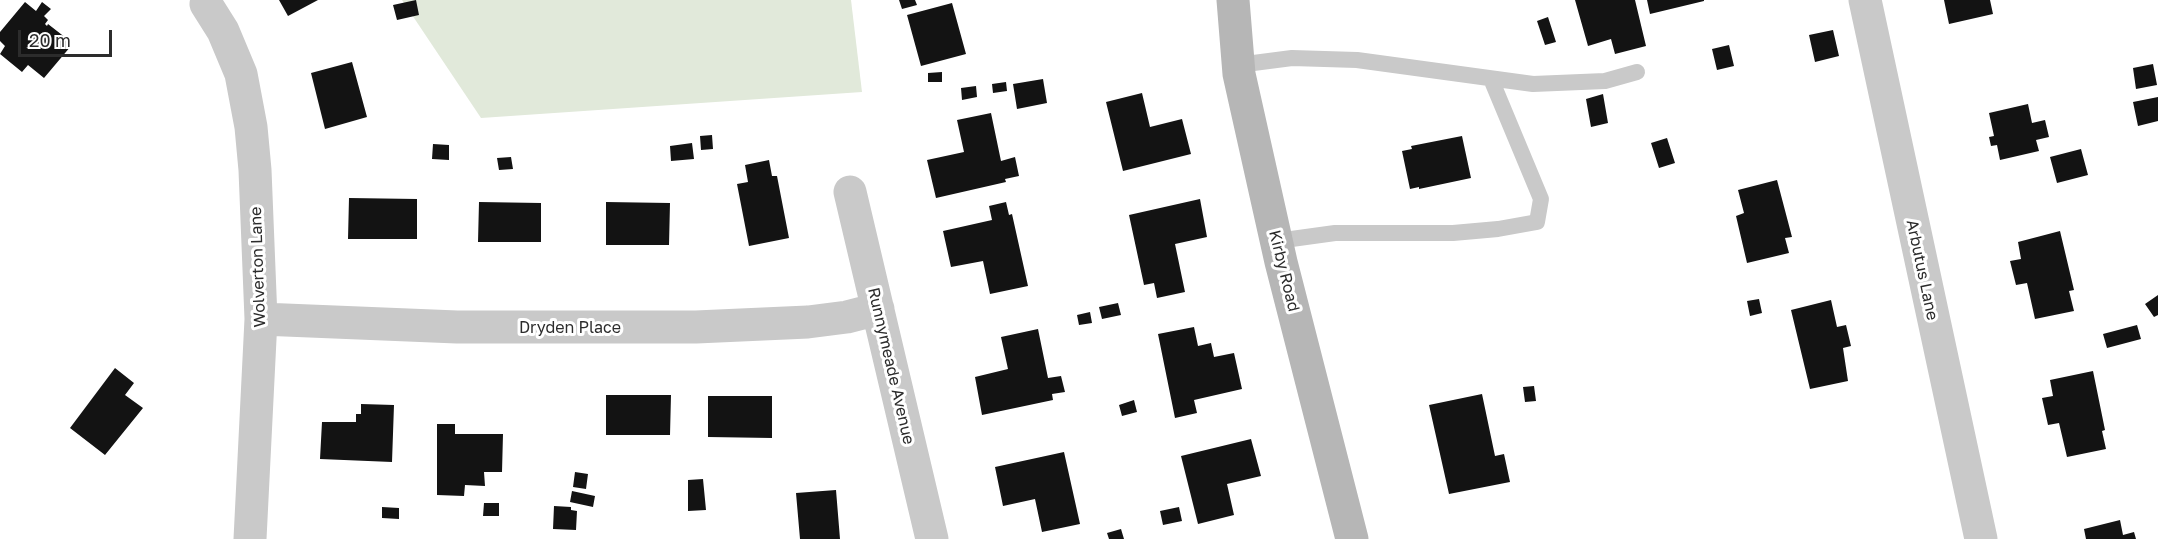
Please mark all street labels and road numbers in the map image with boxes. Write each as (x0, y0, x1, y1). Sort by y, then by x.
street label: Wolverton Lane (246, 206, 270, 328)
street label: Arbutus Lane (1902, 218, 1942, 322)
street label: Kirby Road (1265, 228, 1303, 314)
street label: Runnymeade Avenue (864, 286, 918, 446)
street label: Dryden Place (519, 318, 621, 338)

